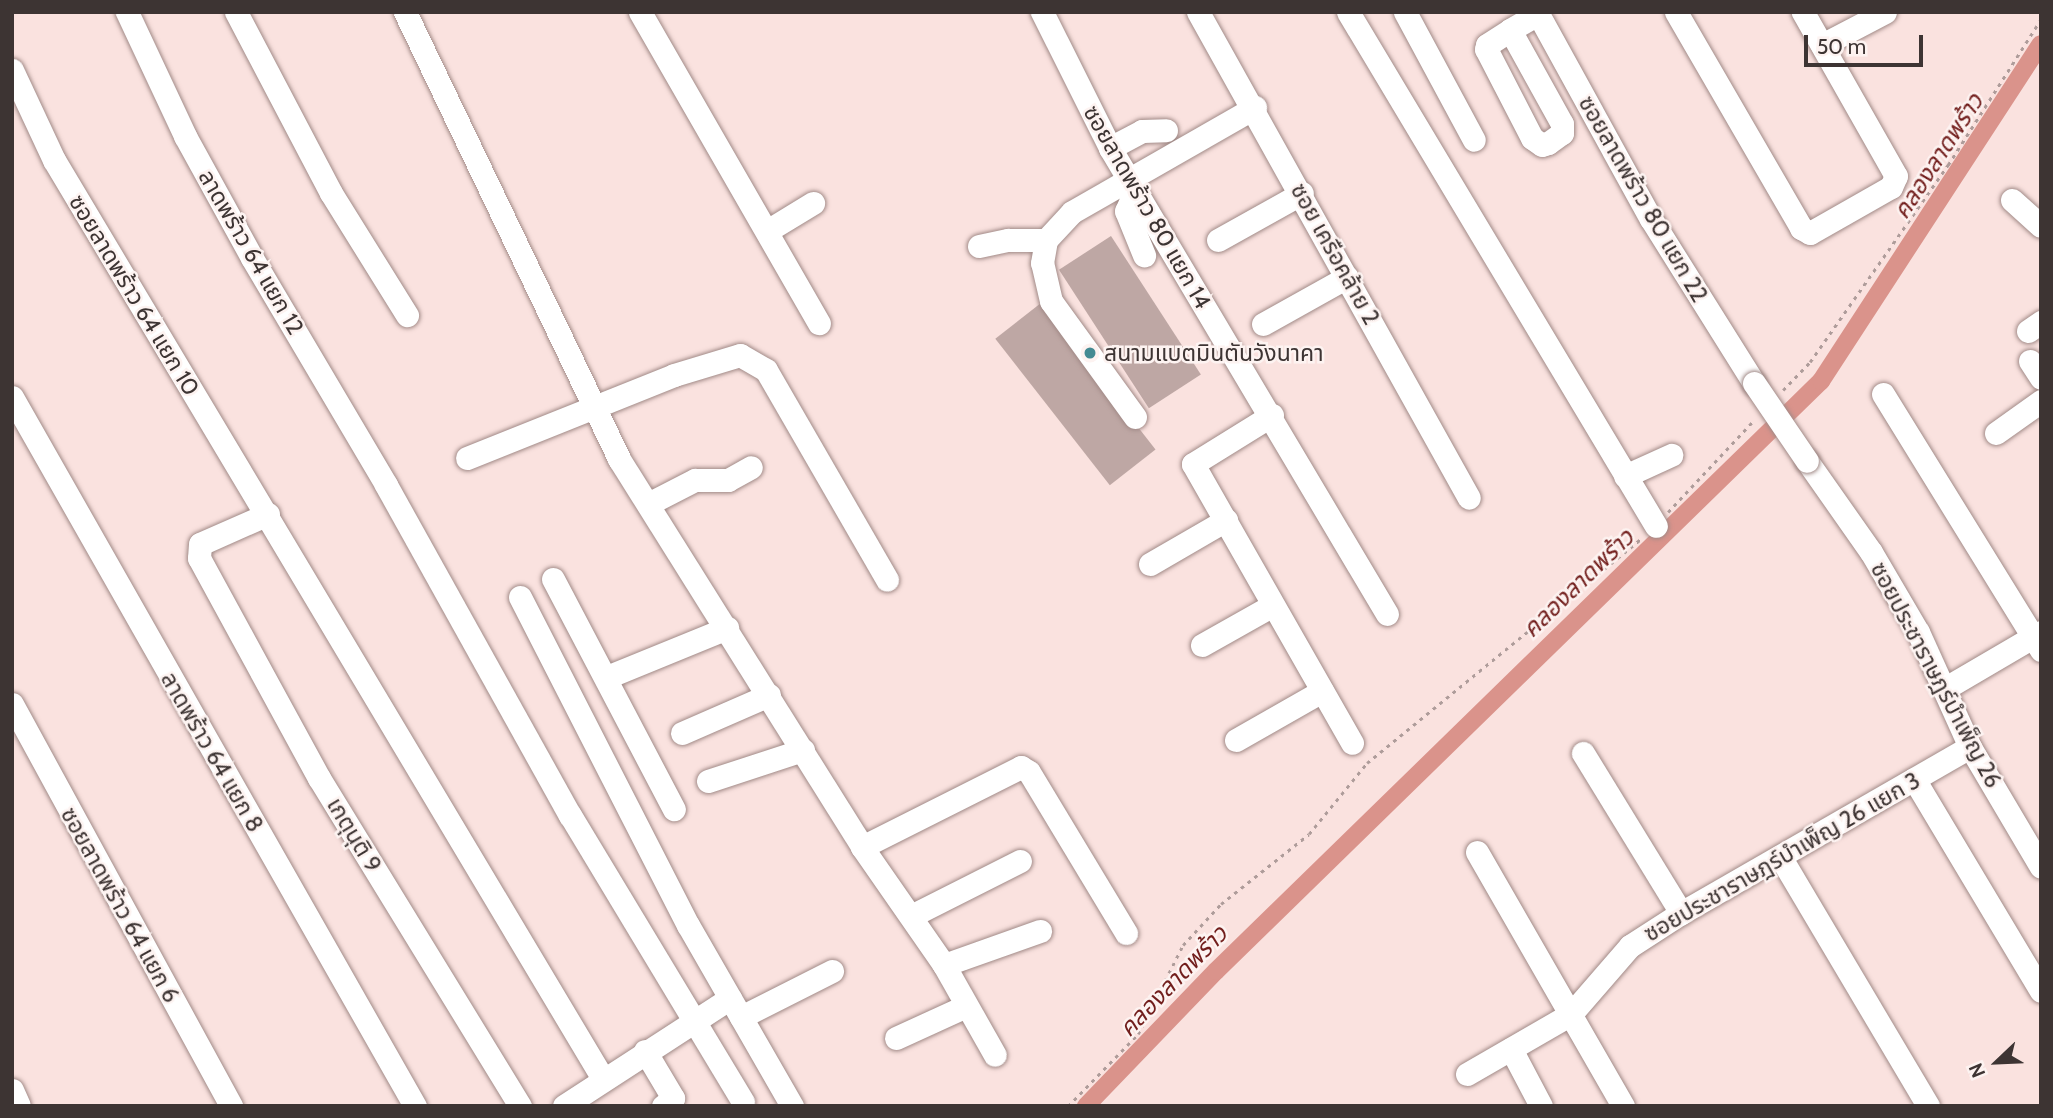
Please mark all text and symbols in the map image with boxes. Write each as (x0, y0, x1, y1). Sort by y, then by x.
scale bar (1808, 21, 1927, 65)
text: 50 m (1817, 34, 1866, 59)
water label: คลองลาดพร้าว (1887, 88, 1989, 224)
street label: ซอยลาดพร้าว 80 แยก 22 (1573, 91, 1713, 307)
street label: ซอยลาดพร้าว 80 แยก 14 (1077, 100, 1217, 314)
street label: ลาดพร้าว 64 แยก 12 (193, 165, 309, 339)
street label: ซอย เครือคล้าย 2 (1285, 178, 1385, 330)
street label: ซอยลาดพร้าว 64 แยก 10 (63, 190, 205, 400)
place label: สนามแบตมินตันวังนาคา (1104, 339, 1324, 367)
marker: สนามแบตมินตันวังนาคา (1082, 345, 1098, 361)
water label: คลองลาดพร้าว (1516, 523, 1640, 643)
street label: ซอยประชาราษฎร์บำเพ็ญ 26 (1865, 557, 2007, 793)
street label: ลาดพร้าว 64 แยก 8 (155, 667, 269, 837)
street label: ซอยประชาราษฎร์บำเพ็ญ 26 แยก 3 (1639, 766, 1925, 948)
street label: เกตุนุติ 9 (321, 793, 387, 877)
street label: ซอยลาดพร้าว 64 แยก 6 (55, 803, 185, 1007)
water label: คลองลาดพร้าว (1113, 919, 1233, 1043)
north arrow (1962, 1027, 2032, 1097)
text: N (1964, 1060, 1990, 1081)

